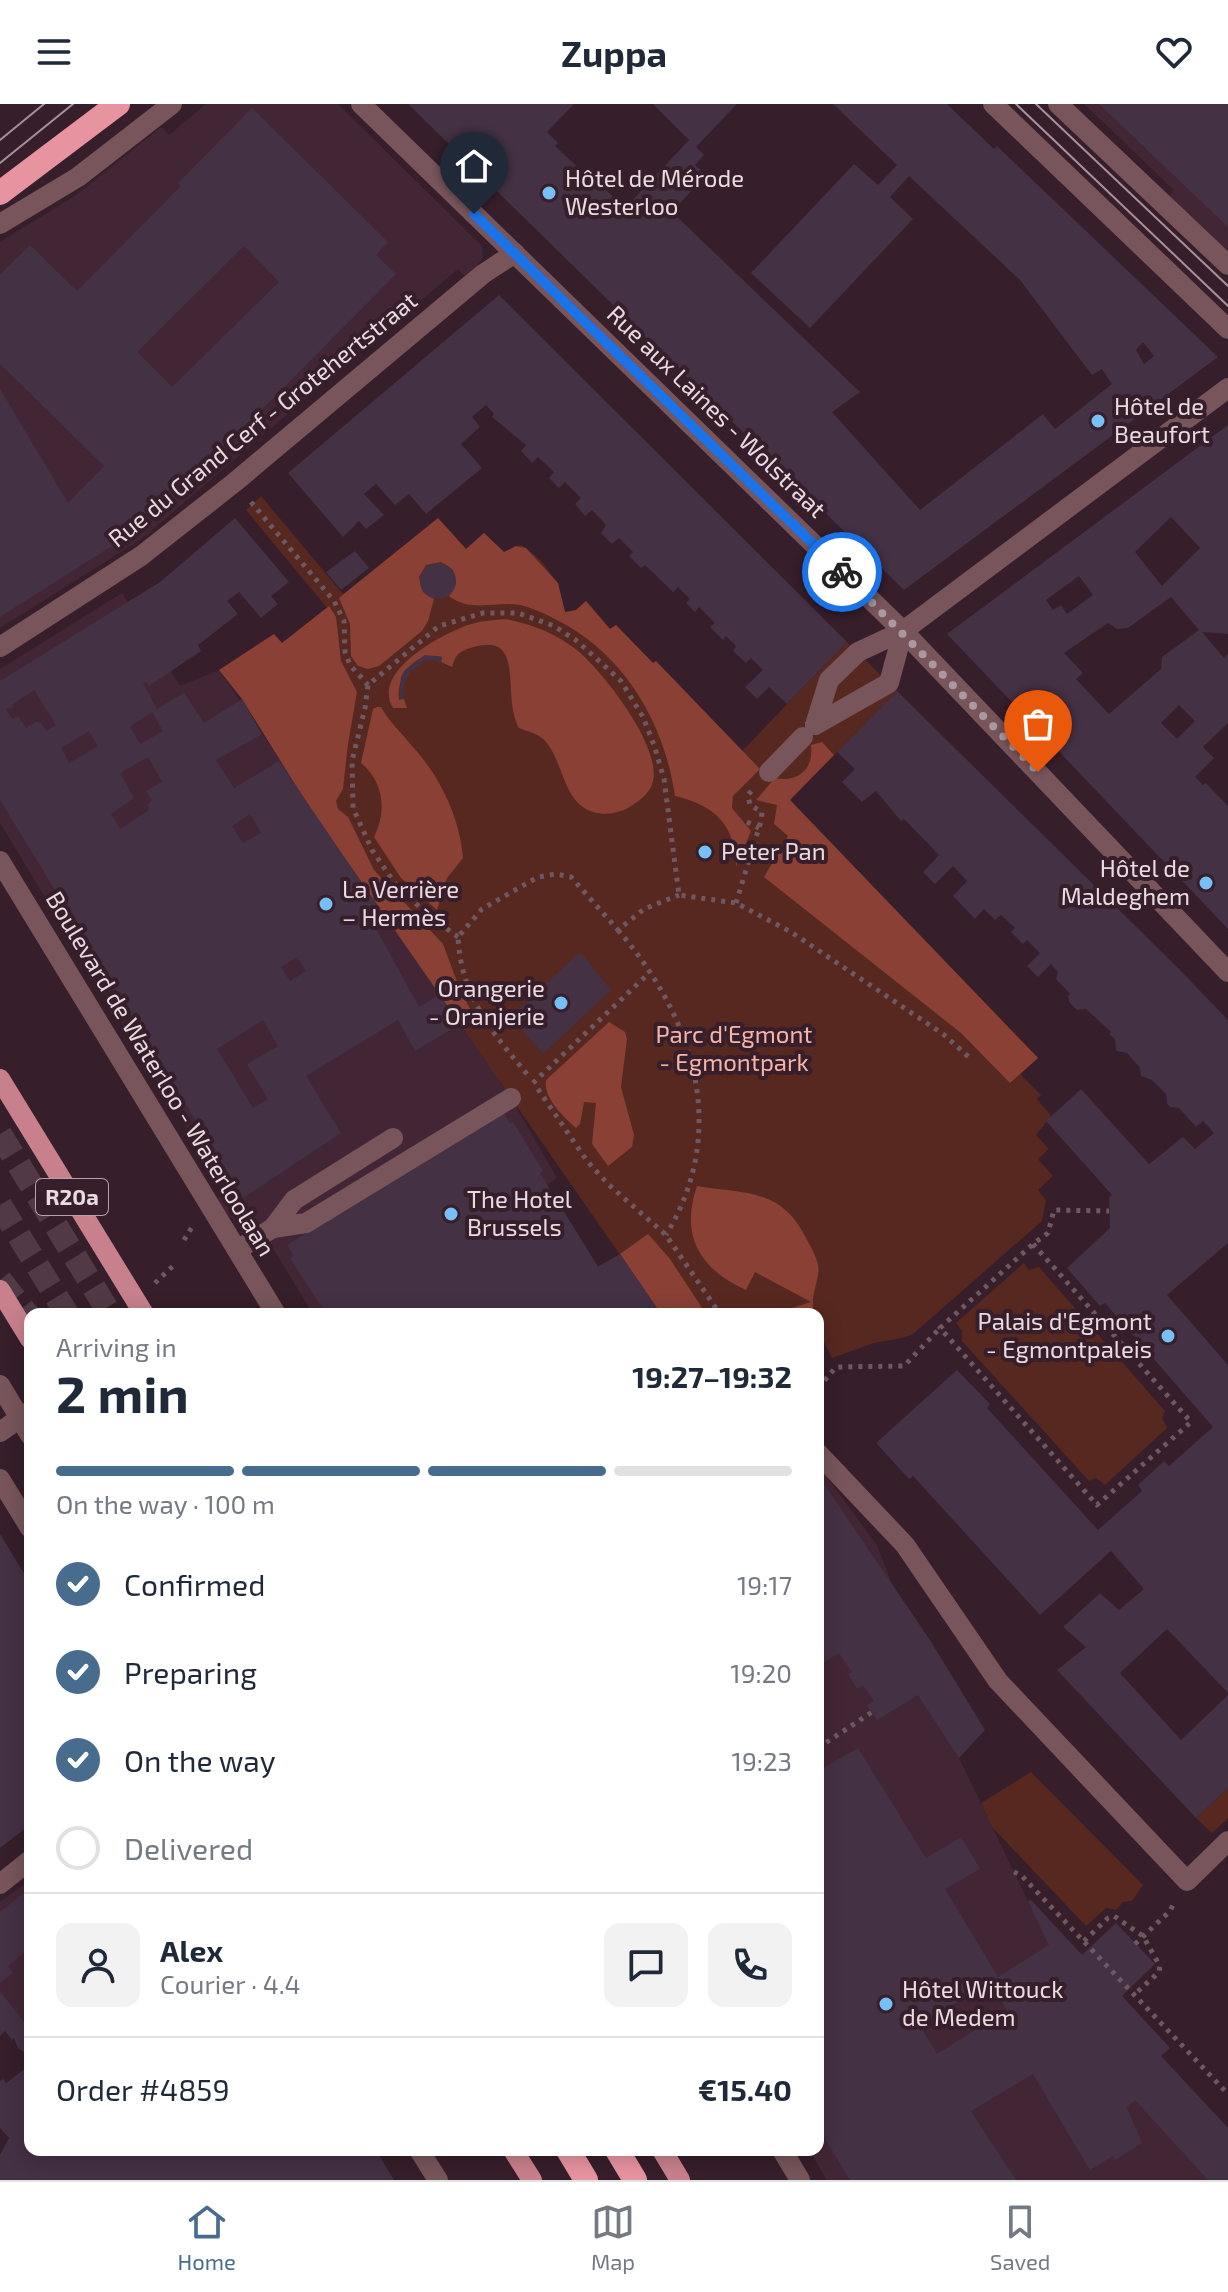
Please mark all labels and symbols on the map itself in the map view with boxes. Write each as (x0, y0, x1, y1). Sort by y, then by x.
pin (440, 132, 508, 214)
place label: Hôtel de Mérode Westerloo (565, 163, 744, 220)
marker: Hôtel de Mérode Westerloo (540, 184, 558, 202)
street label: Rue du Grand Cerf - Grotehertstraat (102, 285, 422, 552)
street label: Rue aux Laines - Wolstraat (602, 299, 832, 523)
place label: Hôtel de Beaufort (1114, 391, 1210, 448)
marker: Hôtel de Beaufort (1089, 412, 1107, 430)
courier (802, 532, 882, 612)
pin (1004, 690, 1072, 772)
place label: Peter Pan (721, 836, 826, 865)
marker: Peter Pan (696, 843, 714, 861)
place label: Hôtel de Maldeghem (1061, 853, 1190, 910)
place label: La Verrière – Hermès (342, 874, 459, 931)
marker: Hôtel de Maldeghem (1197, 874, 1215, 892)
street label: Boulevard de Waterloo - Waterloolaan (41, 886, 282, 1261)
marker: La Verrière – Hermès (317, 895, 335, 913)
place label: Orangerie - Oranjerie (429, 973, 545, 1030)
marker: Orangerie - Oranjerie (552, 994, 570, 1012)
park label: Parc d'Egmont - Egmontpark (656, 1019, 812, 1076)
road number: R20a (36, 1179, 108, 1215)
place label: The Hotel Brussels (467, 1184, 572, 1241)
marker: The Hotel Brussels (442, 1205, 460, 1223)
place label: Palais d'Egmont - Egmontpaleis (978, 1306, 1152, 1363)
marker: Palais d'Egmont - Egmontpaleis (1159, 1327, 1177, 1345)
place label: Hôtel Wittouck de Medem (902, 1974, 1064, 2031)
marker: Hôtel Wittouck de Medem (877, 1995, 895, 2013)

